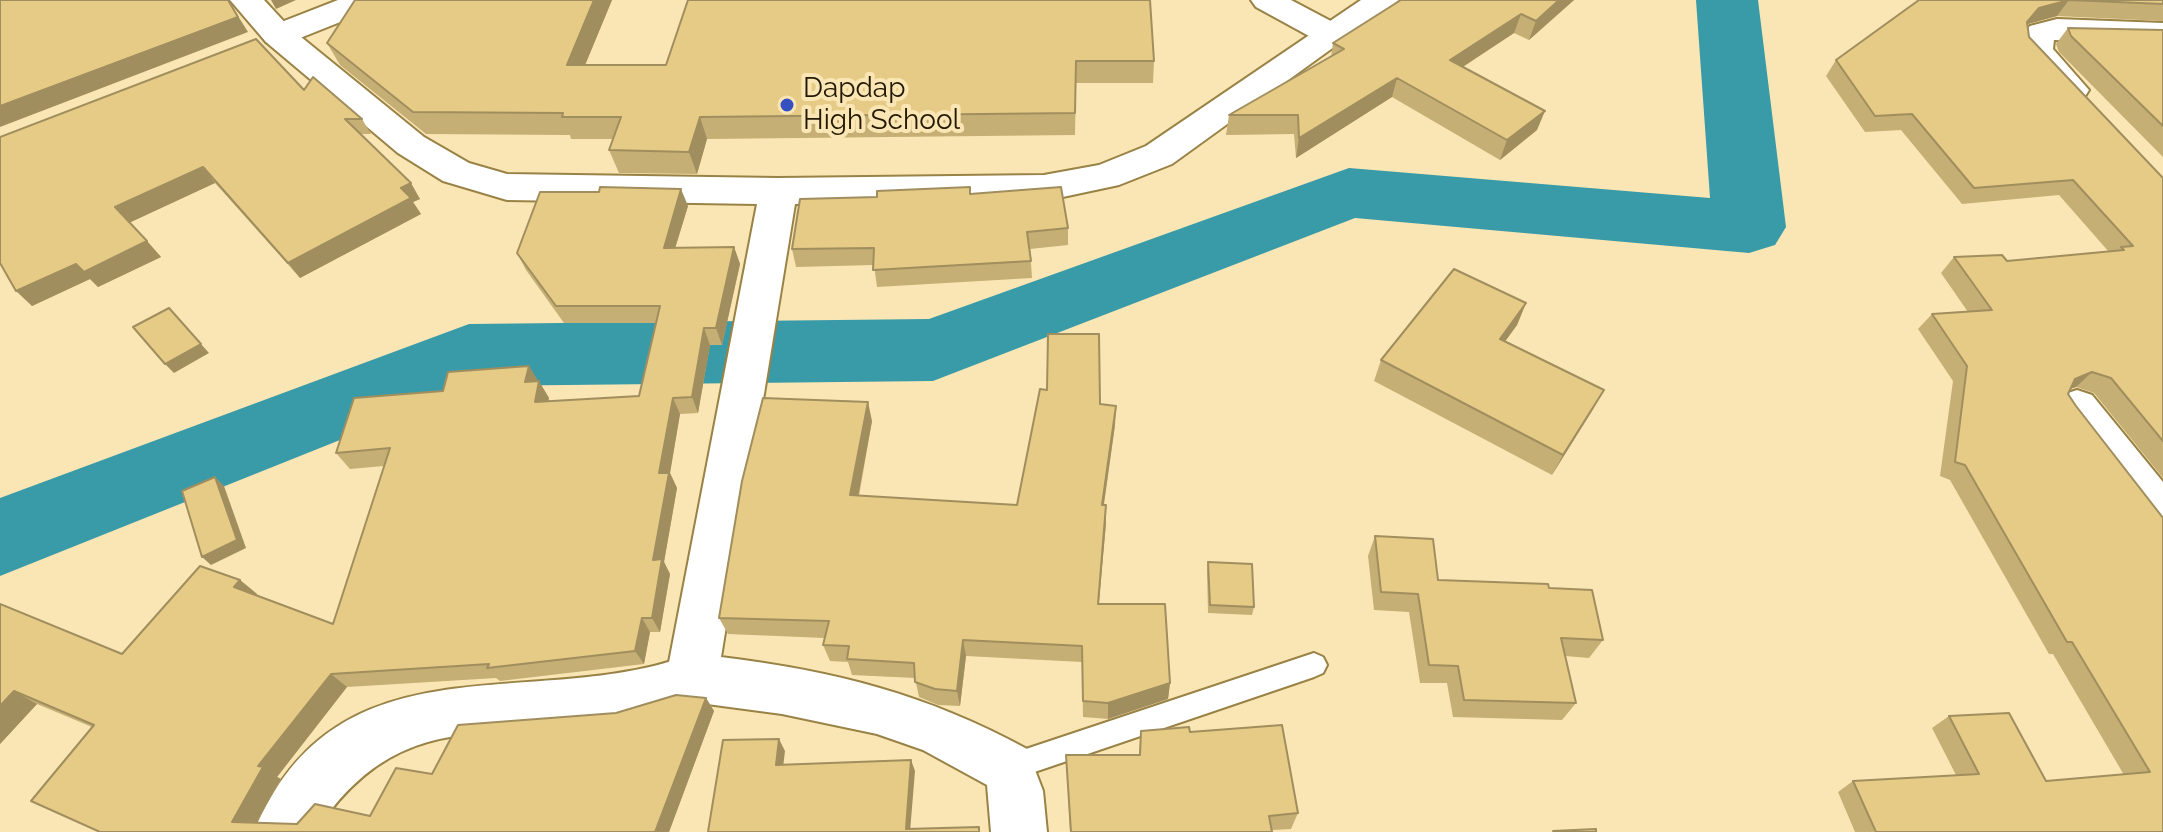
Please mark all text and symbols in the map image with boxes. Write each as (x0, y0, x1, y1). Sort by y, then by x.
place label: Dapdap High School (803, 72, 960, 138)
marker: Dapdap High School (778, 96, 796, 114)

